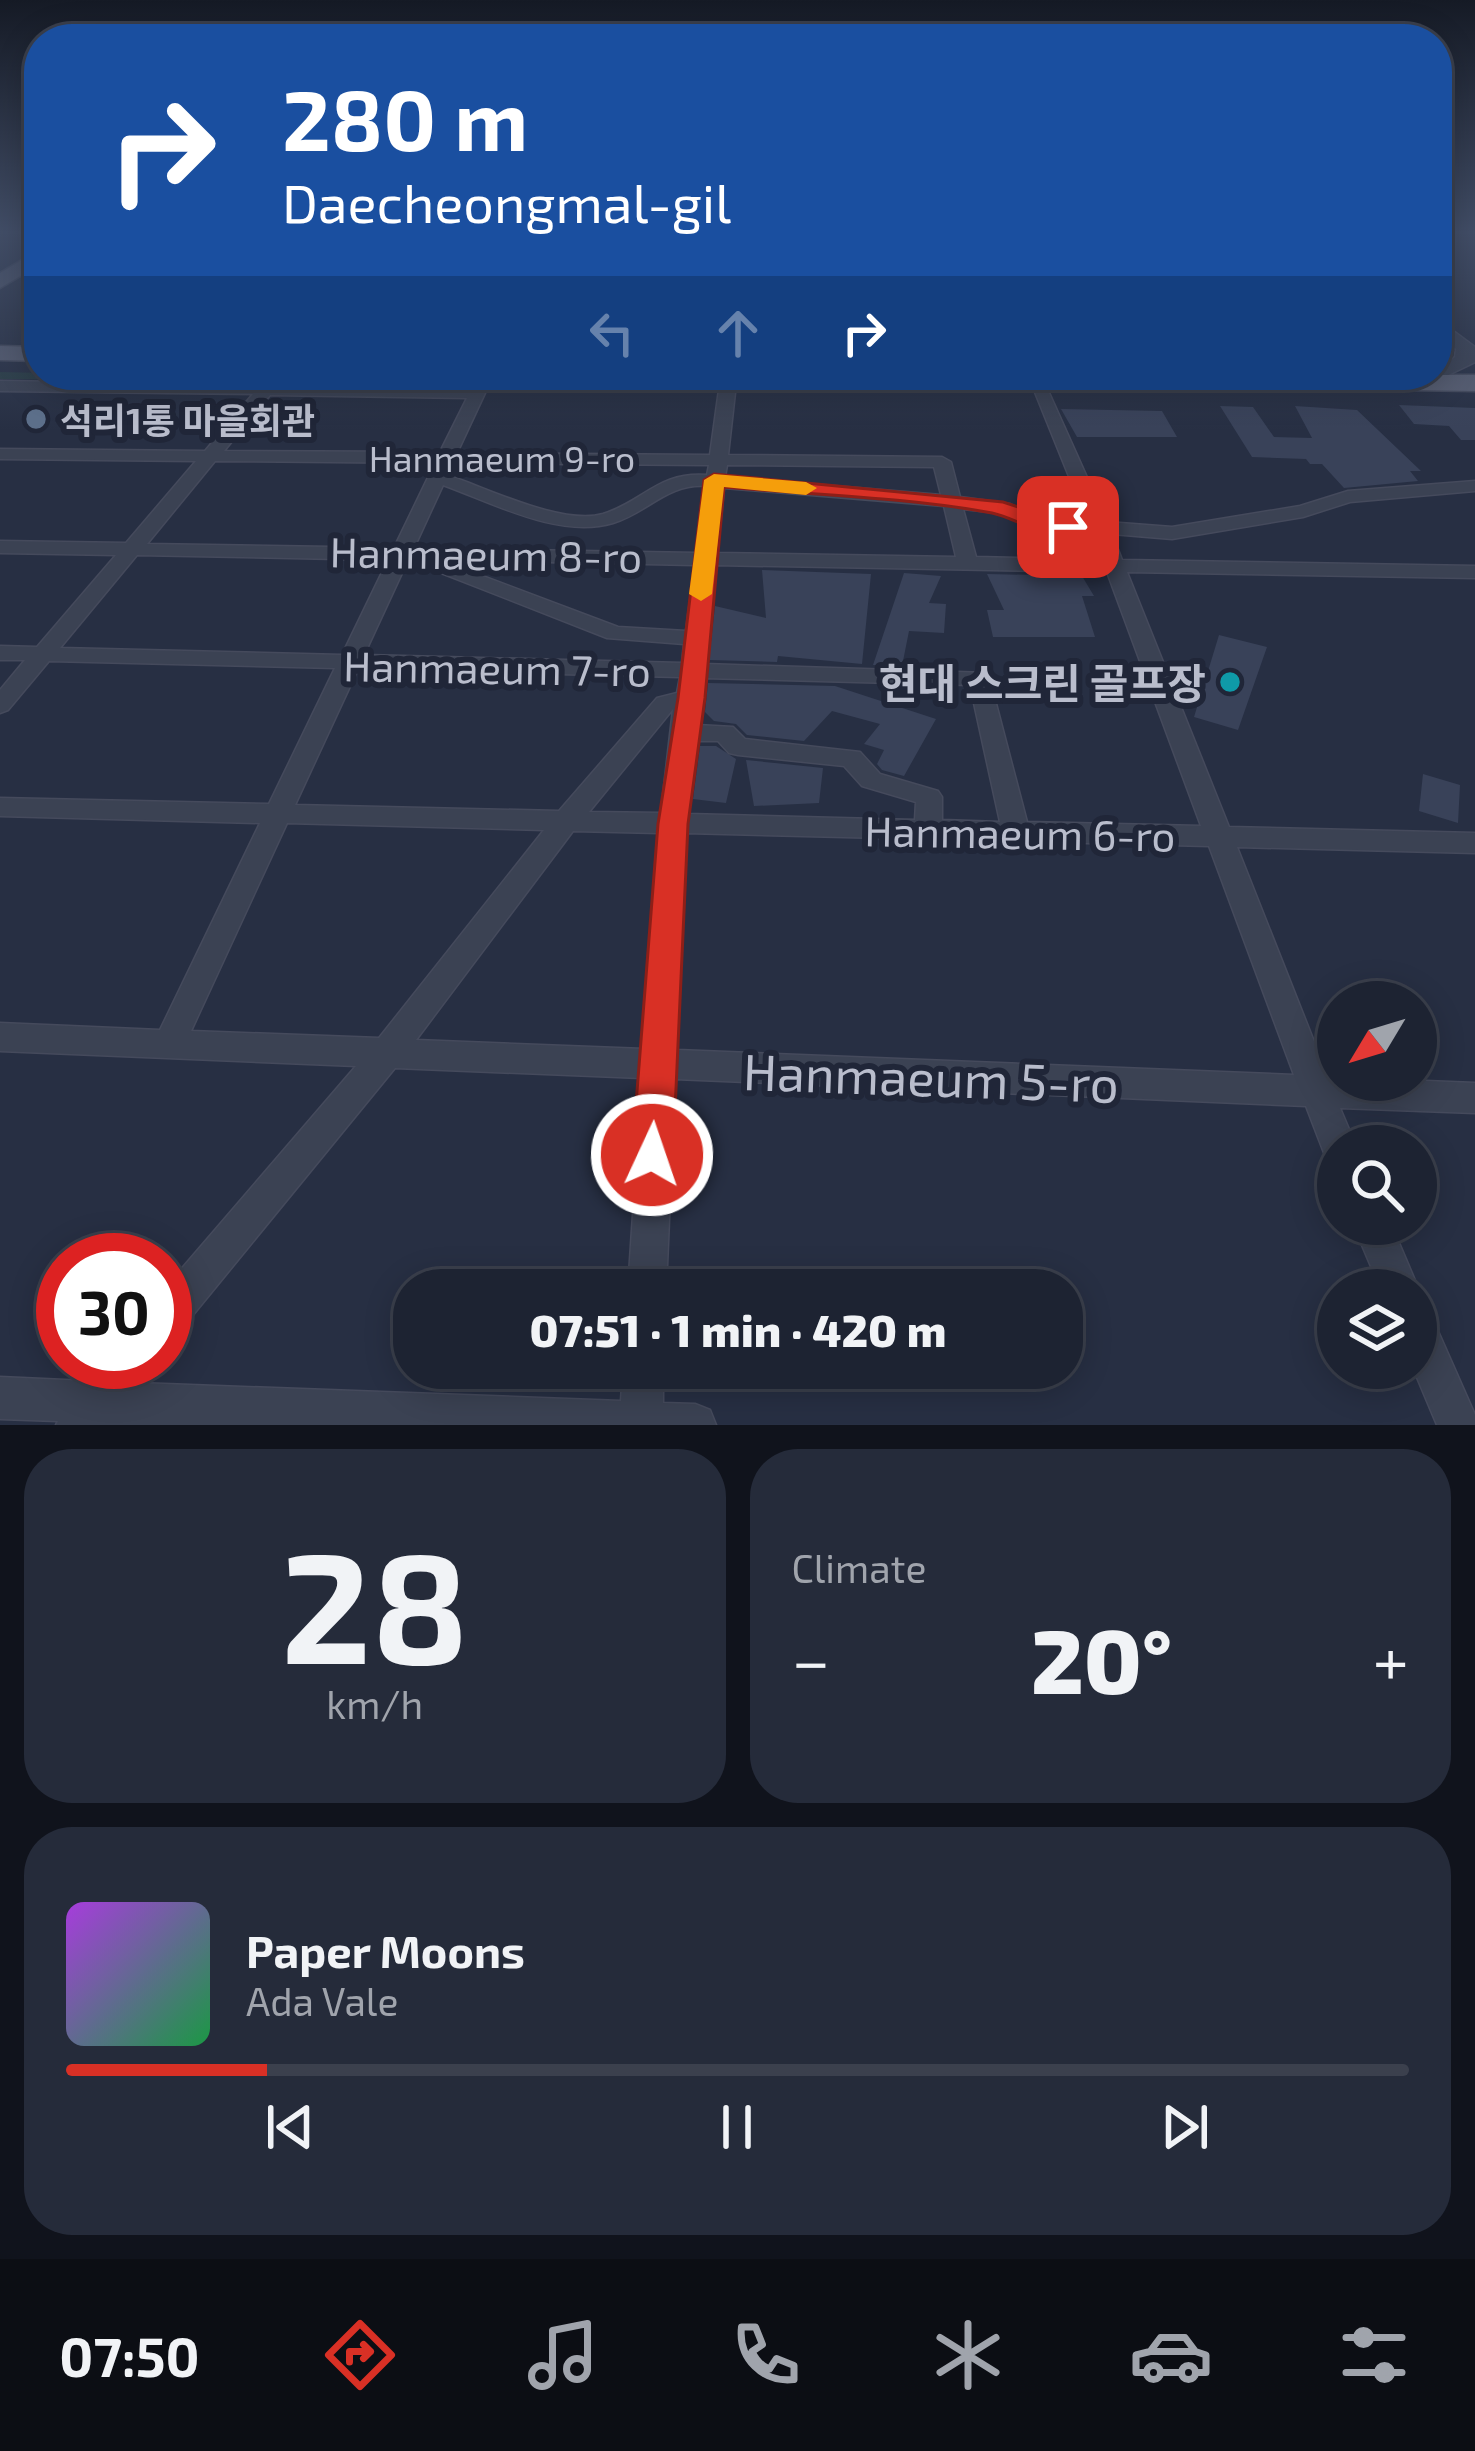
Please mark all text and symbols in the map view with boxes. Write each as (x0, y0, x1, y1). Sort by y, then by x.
text: 280 m (282, 67, 528, 168)
icon: right (84, 72, 240, 228)
text: Daecheongmal-gil (282, 169, 731, 234)
icon: left (579, 300, 645, 366)
icon: ahead (705, 300, 771, 366)
icon: right (831, 300, 897, 366)
place label: 석리1통 마을회관 (60, 398, 315, 441)
marker: 석리1통 마을회관 (23, 406, 49, 432)
street label: Hanmaeum 9-ro (369, 436, 635, 479)
pin (1017, 476, 1119, 578)
icon: arrive (1035, 494, 1101, 560)
street label: Hanmaeum 8-ro (329, 525, 643, 581)
street label: Hanmaeum 7-ro (343, 639, 651, 695)
place label: 현대 스크린 골프장 (879, 657, 1206, 707)
marker: 현대 스크린 골프장 (1217, 669, 1243, 695)
street label: Hanmaeum 6-ro (864, 804, 1176, 860)
north arrow (1317, 981, 1437, 1101)
map controls (1317, 981, 1437, 1389)
street label: Hanmaeum 5-ro (742, 1039, 1120, 1113)
position arrow (589, 1092, 715, 1218)
button: search (1317, 1125, 1437, 1245)
speed limit sign: 30 (36, 1233, 192, 1389)
button: layers (1317, 1269, 1437, 1389)
text: 07:51 · 1 min · 420 m (530, 1302, 946, 1356)
text: 28 (281, 1508, 469, 1695)
text: Climate (792, 1544, 926, 1591)
text: 20° (1031, 1604, 1172, 1712)
text: − (792, 1619, 830, 1698)
text: + (1373, 1619, 1409, 1698)
text: km/h (326, 1680, 423, 1727)
text: Paper Moons (246, 1923, 525, 1977)
text: Ada Vale (246, 1977, 398, 2024)
icon: previous (257, 2094, 323, 2160)
icon: pause (704, 2094, 770, 2160)
icon: next (1152, 2094, 1218, 2160)
icon: directions (318, 2313, 402, 2397)
icon: music (521, 2313, 605, 2397)
icon: phone (724, 2313, 808, 2397)
icon: climate (926, 2313, 1010, 2397)
icon: car (1129, 2313, 1213, 2397)
icon: filters (1332, 2313, 1416, 2397)
text: 07:50 (59, 2323, 200, 2388)

